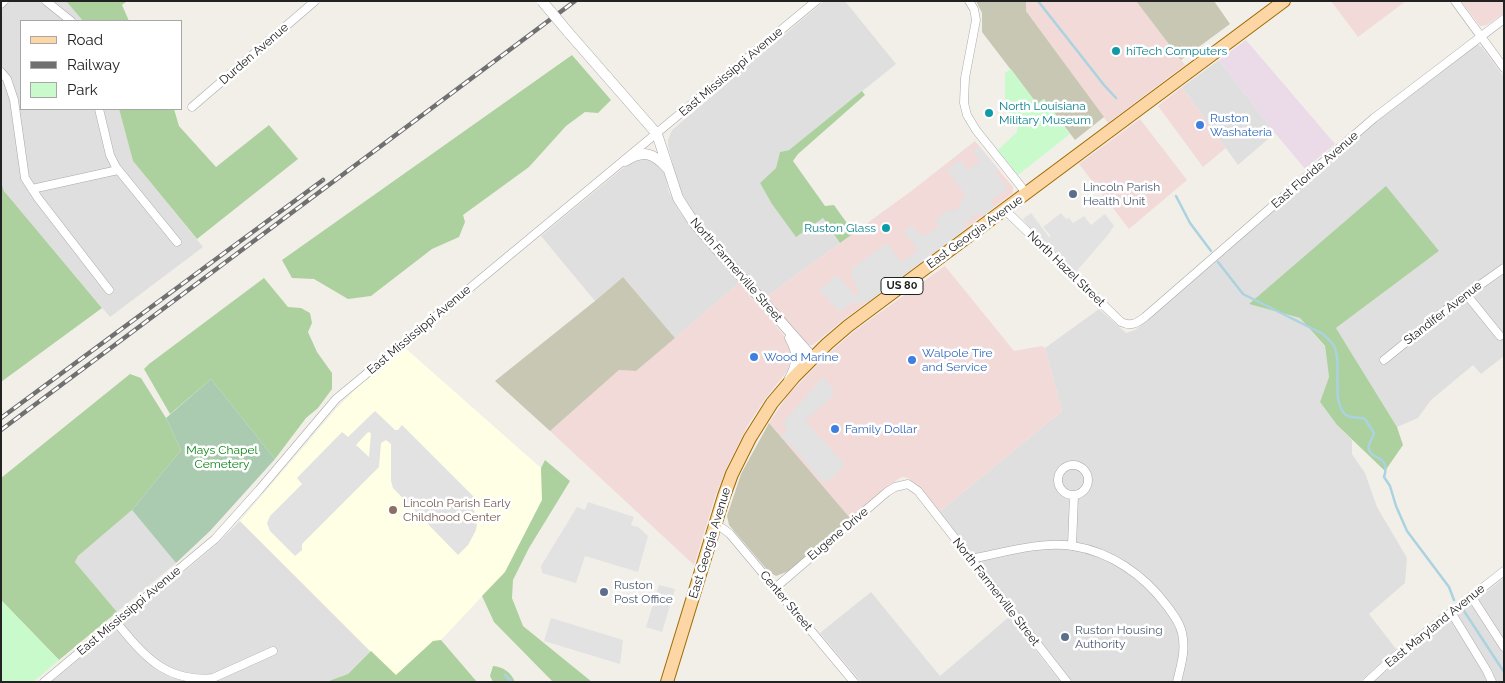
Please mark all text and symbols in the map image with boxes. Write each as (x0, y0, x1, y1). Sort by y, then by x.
legend (20, 20, 182, 110)
street label: Durden Avenue (217, 20, 291, 88)
street label: East Mississippi Avenue (676, 24, 786, 120)
text: Road (67, 31, 103, 49)
place label: hiTech Computers (1126, 44, 1227, 58)
marker: hiTech Computers (1110, 45, 1122, 57)
text: Railway (67, 56, 120, 74)
text: Park (67, 81, 98, 99)
place label: North Louisiana Military Museum (999, 99, 1091, 127)
marker: North Louisiana Military Museum (983, 107, 995, 119)
place label: Ruston Washateria (1210, 111, 1272, 139)
marker: Ruston Washateria (1194, 119, 1206, 131)
street label: East Florida Avenue (1269, 128, 1361, 212)
place label: Lincoln Parish Health Unit (1083, 180, 1160, 208)
marker: Lincoln Parish Health Unit (1067, 188, 1079, 200)
street label: East Georgia Avenue (924, 192, 1026, 272)
street label: North Farmerville Street (687, 215, 785, 325)
place label: Ruston Glass (804, 221, 876, 235)
marker: Ruston Glass (880, 222, 892, 234)
street label: North Hazel Street (1024, 228, 1108, 310)
road number: US 80 (881, 278, 923, 294)
street label: Standifer Avenue (1401, 278, 1485, 348)
street label: East Mississippi Avenue (364, 282, 474, 378)
place label: Walpole Tire and Service (922, 346, 993, 374)
place label: Wood Marine (764, 350, 838, 364)
marker: Wood Marine (748, 351, 760, 363)
marker: Walpole Tire and Service (906, 354, 918, 366)
place label: Family Dollar (845, 422, 917, 436)
marker: Family Dollar (829, 423, 841, 435)
park label: Mays Chapel Cemetery (186, 443, 258, 471)
street label: East Georgia Avenue (686, 486, 734, 600)
place label: Lincoln Parish Early Childhood Center (403, 496, 511, 524)
marker: Lincoln Parish Early Childhood Center (387, 504, 399, 516)
street label: Eugene Drive (805, 505, 871, 563)
street label: North Farmerville Street (949, 535, 1043, 649)
street label: East Mississippi Avenue (74, 563, 184, 659)
street label: Center Street (757, 568, 815, 634)
place label: Ruston Post Office (614, 578, 673, 606)
street label: East Maryland Avenue (1382, 581, 1488, 671)
marker: Ruston Post Office (598, 586, 610, 598)
place label: Ruston Housing Authority (1075, 623, 1163, 651)
marker: Ruston Housing Authority (1059, 631, 1071, 643)

